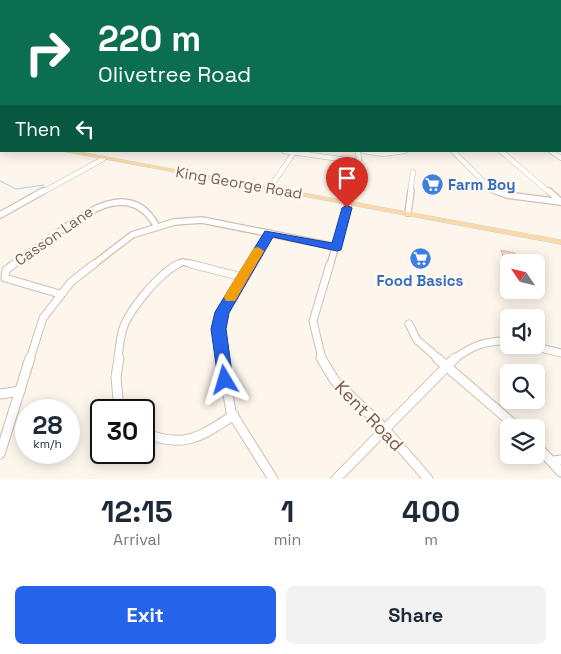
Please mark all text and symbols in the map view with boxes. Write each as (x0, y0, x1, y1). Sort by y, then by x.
text: 220 m (98, 17, 201, 61)
icon: right (15, 20, 80, 85)
text: Olivetree Road (98, 60, 251, 88)
icon: left (71, 115, 99, 143)
text: Then (15, 117, 61, 142)
pin (326, 157, 368, 208)
street label: King George Road (174, 162, 304, 203)
icon: arrive (333, 164, 361, 192)
supermarket icon: Farm Boy (420, 173, 444, 197)
place label: Farm Boy (448, 175, 516, 194)
street label: Casson Lane (11, 202, 97, 270)
supermarket icon: Food Basics (408, 246, 432, 270)
north arrow (500, 254, 545, 299)
map controls (500, 254, 545, 464)
place label: Food Basics (377, 271, 464, 290)
button: sound (500, 309, 545, 354)
position arrow (198, 353, 250, 405)
button: search (500, 364, 545, 409)
street label: Kent Road (330, 376, 409, 456)
speed limit sign: 30 (90, 399, 155, 464)
text: 28 (33, 409, 62, 441)
button: layers (500, 419, 545, 464)
text: km/h (33, 436, 62, 452)
text: 12:15 (101, 492, 173, 531)
text: 1 (281, 492, 294, 531)
text: 400 (402, 492, 460, 531)
text: Arrival (113, 529, 161, 550)
text: min (274, 529, 301, 550)
text: m (424, 529, 438, 550)
button: Exit (15, 586, 276, 644)
button: Share (286, 586, 546, 644)

